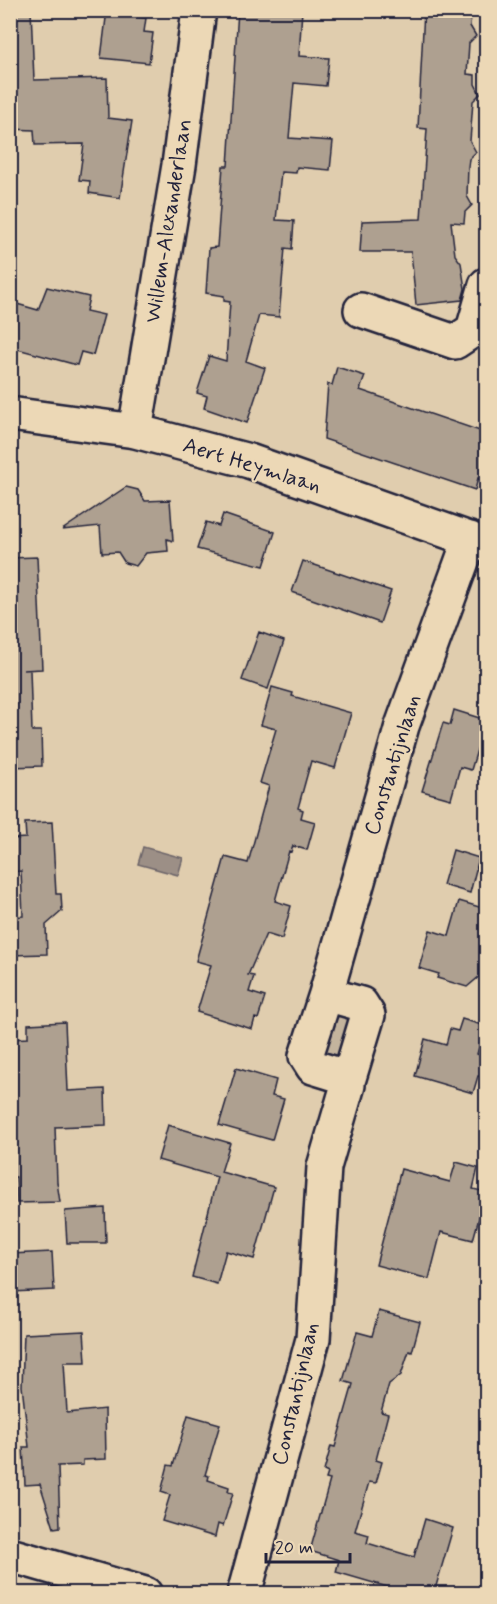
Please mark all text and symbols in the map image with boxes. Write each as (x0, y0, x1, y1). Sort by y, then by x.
street label: Willem-Alexanderlaan (139, 117, 199, 325)
street label: Aert Heymlaan (179, 432, 325, 500)
street label: Constantijnlaan (358, 691, 428, 839)
street label: Constantijnlaan (266, 1320, 326, 1468)
scale bar (266, 1526, 350, 1564)
text: 20 m (275, 1536, 313, 1560)

